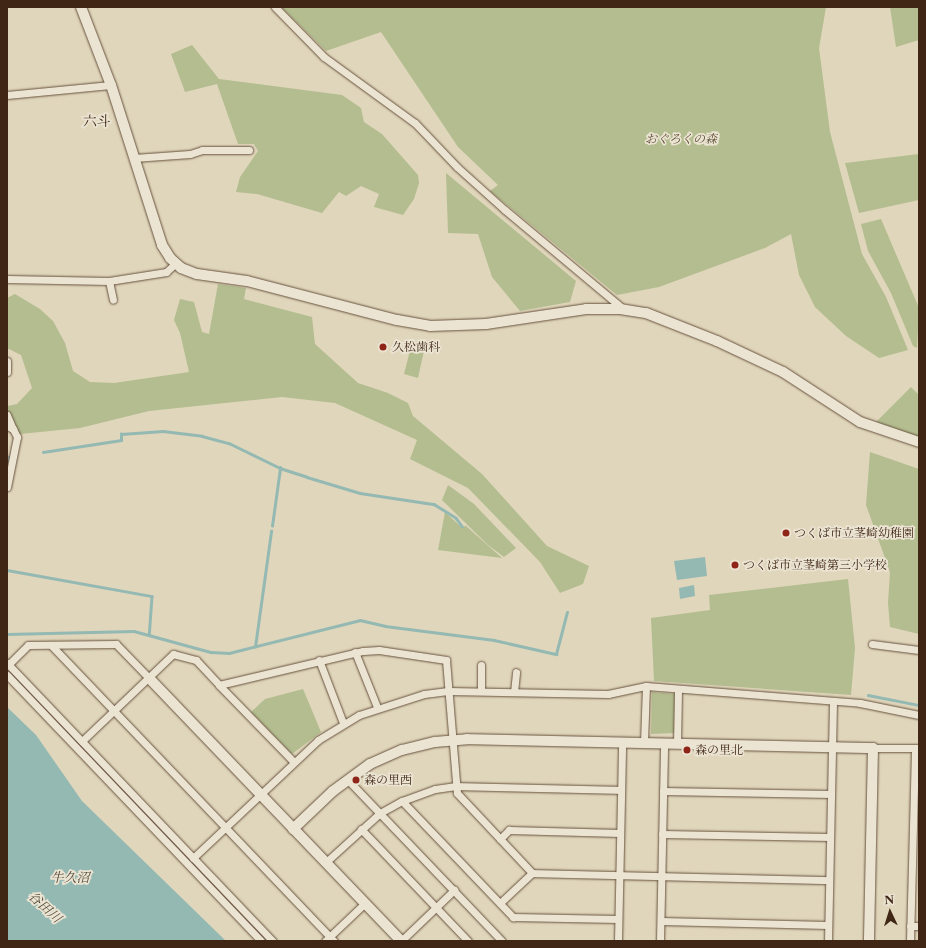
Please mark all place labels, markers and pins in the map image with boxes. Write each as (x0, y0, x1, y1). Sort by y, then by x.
place label: 久松歯科 (392, 340, 440, 354)
marker: 久松歯科 (377, 341, 389, 353)
place label: つくば市立茎崎幼稚園 (794, 526, 914, 540)
marker: つくば市立茎崎幼稚園 (781, 528, 791, 538)
place label: つくば市立茎崎第三小学校 (743, 558, 887, 572)
marker: つくば市立茎崎第三小学校 (730, 560, 740, 570)
place label: 森の里北 (695, 743, 743, 757)
marker: 森の里北 (682, 745, 692, 755)
place label: 森の里西 (364, 773, 412, 787)
marker: 森の里西 (351, 775, 361, 785)

